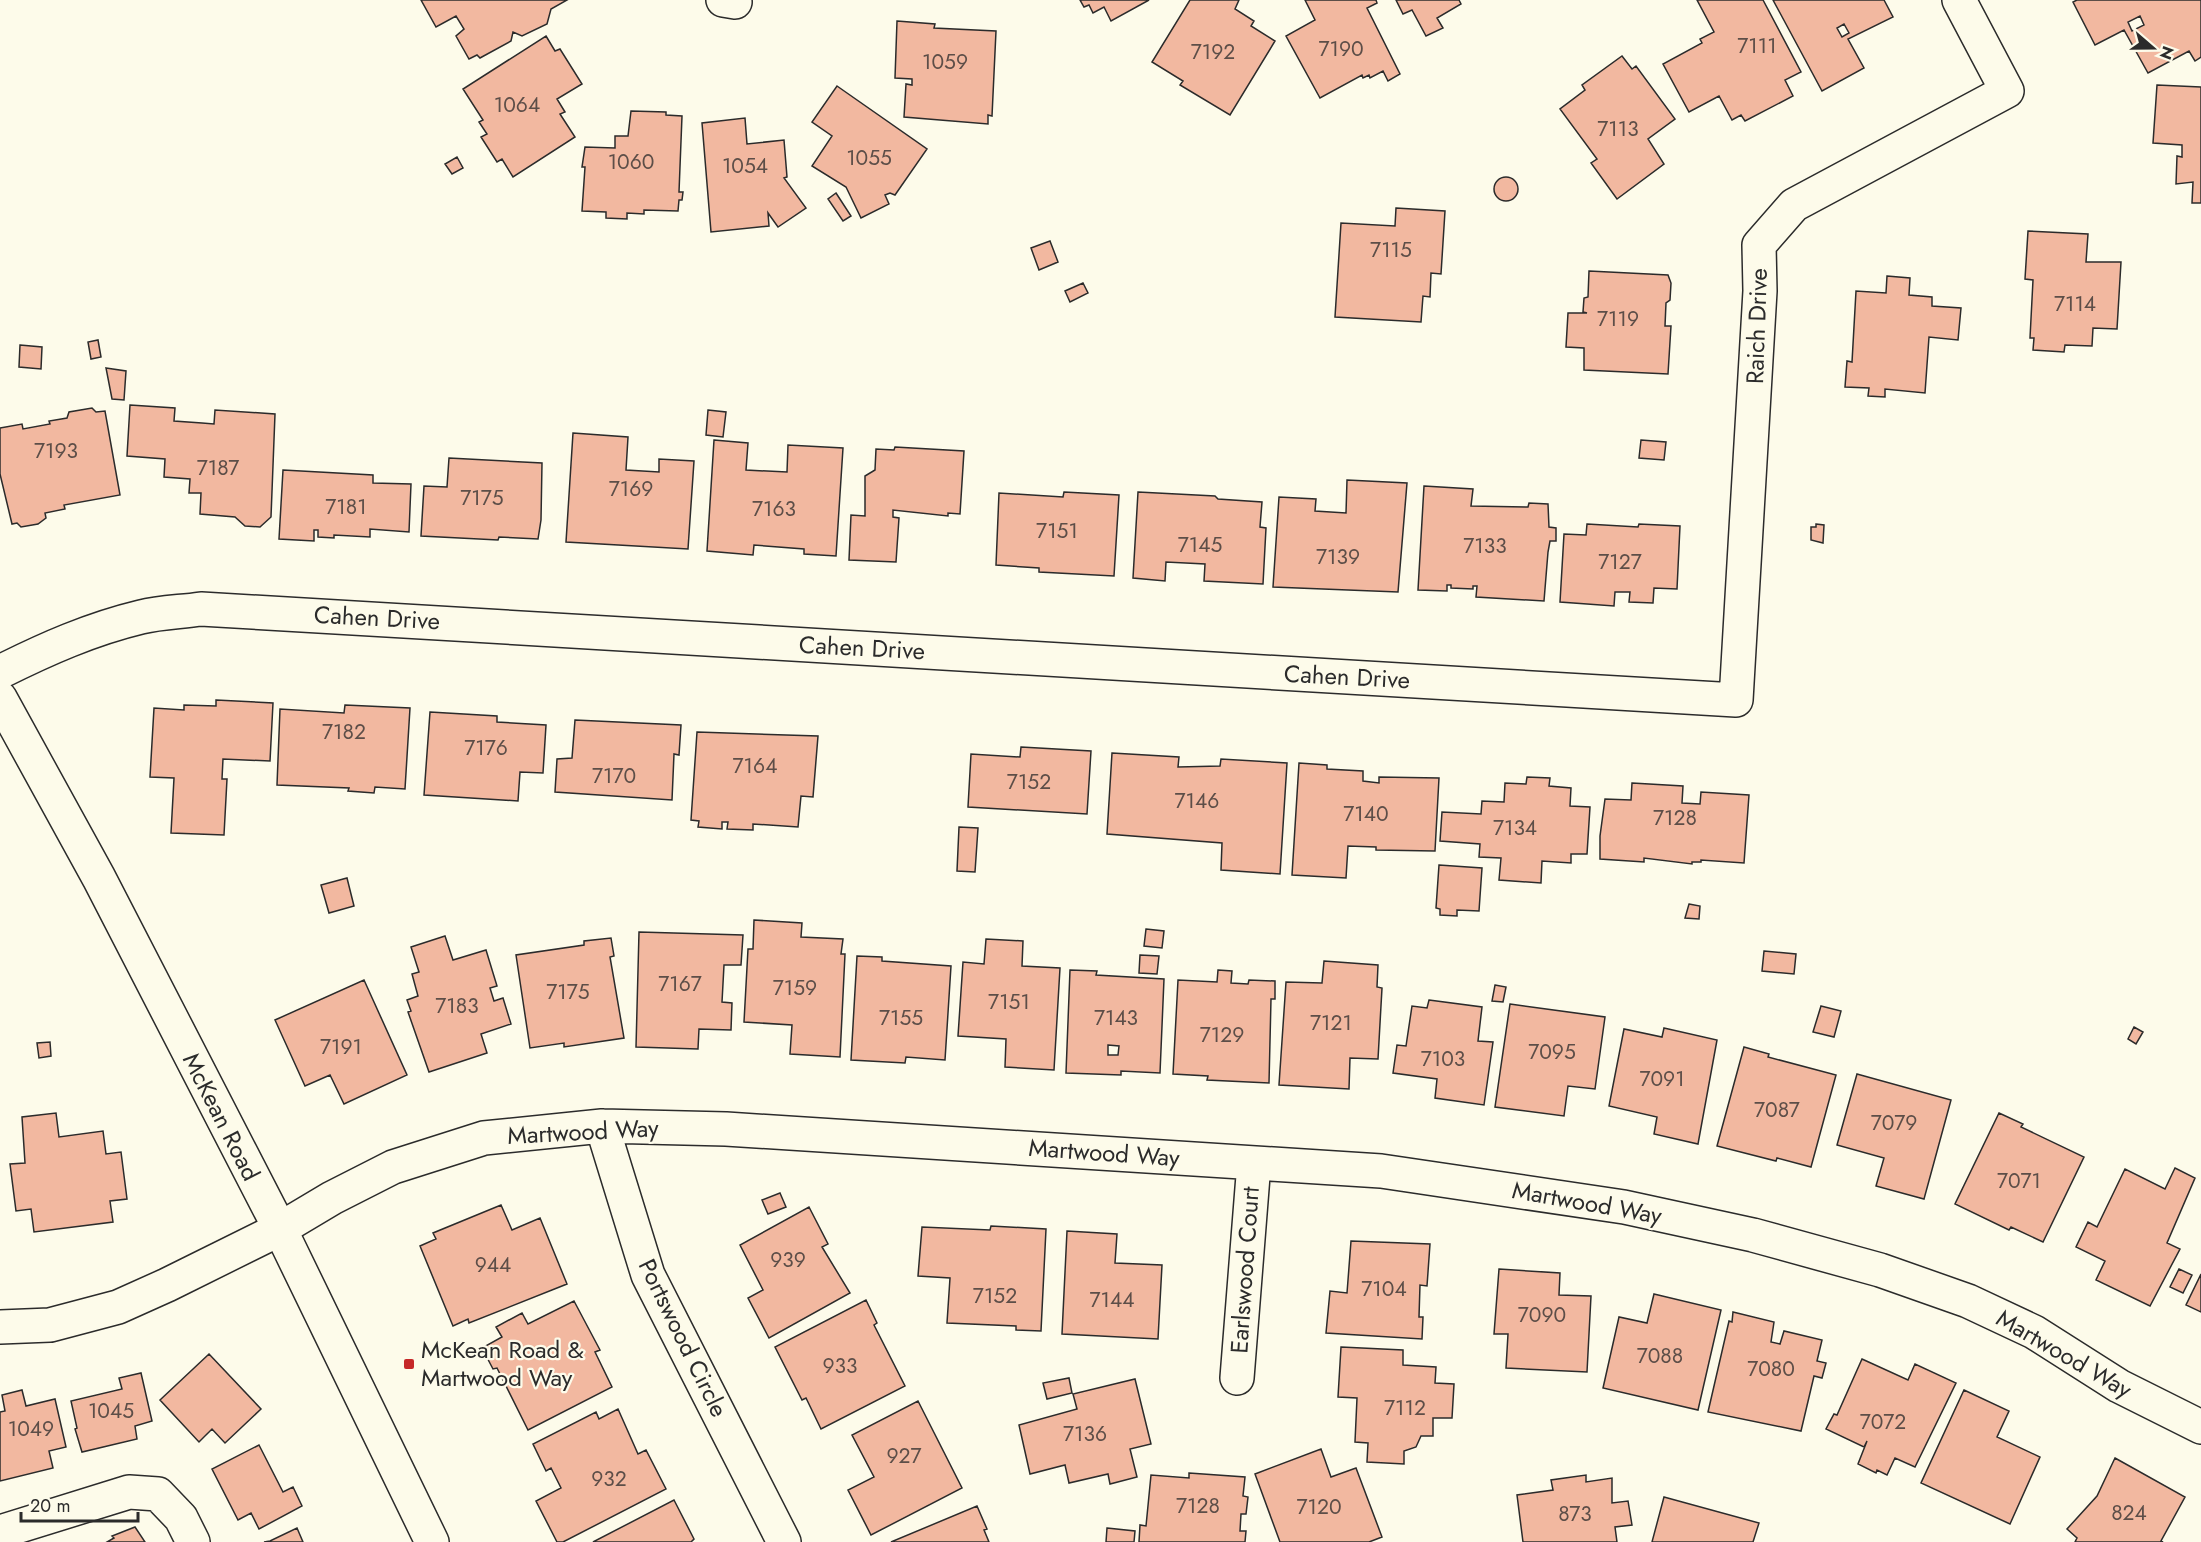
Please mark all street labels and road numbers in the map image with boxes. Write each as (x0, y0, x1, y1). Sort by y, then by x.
street label: Raich Drive (1737, 267, 1776, 384)
street label: Cahen Drive (313, 597, 441, 638)
street label: Cahen Drive (798, 627, 926, 668)
street label: Cahen Drive (1283, 656, 1411, 697)
street label: McKean Road (174, 1047, 269, 1187)
street label: Martwood Way (506, 1110, 660, 1153)
street label: Martwood Way (1027, 1130, 1181, 1175)
street label: Martwood Way (1510, 1172, 1665, 1233)
street label: Earlswood Court (1221, 1185, 1268, 1355)
street label: Portswood Circle (630, 1253, 737, 1423)
street label: Martwood Way (1990, 1301, 2139, 1407)

